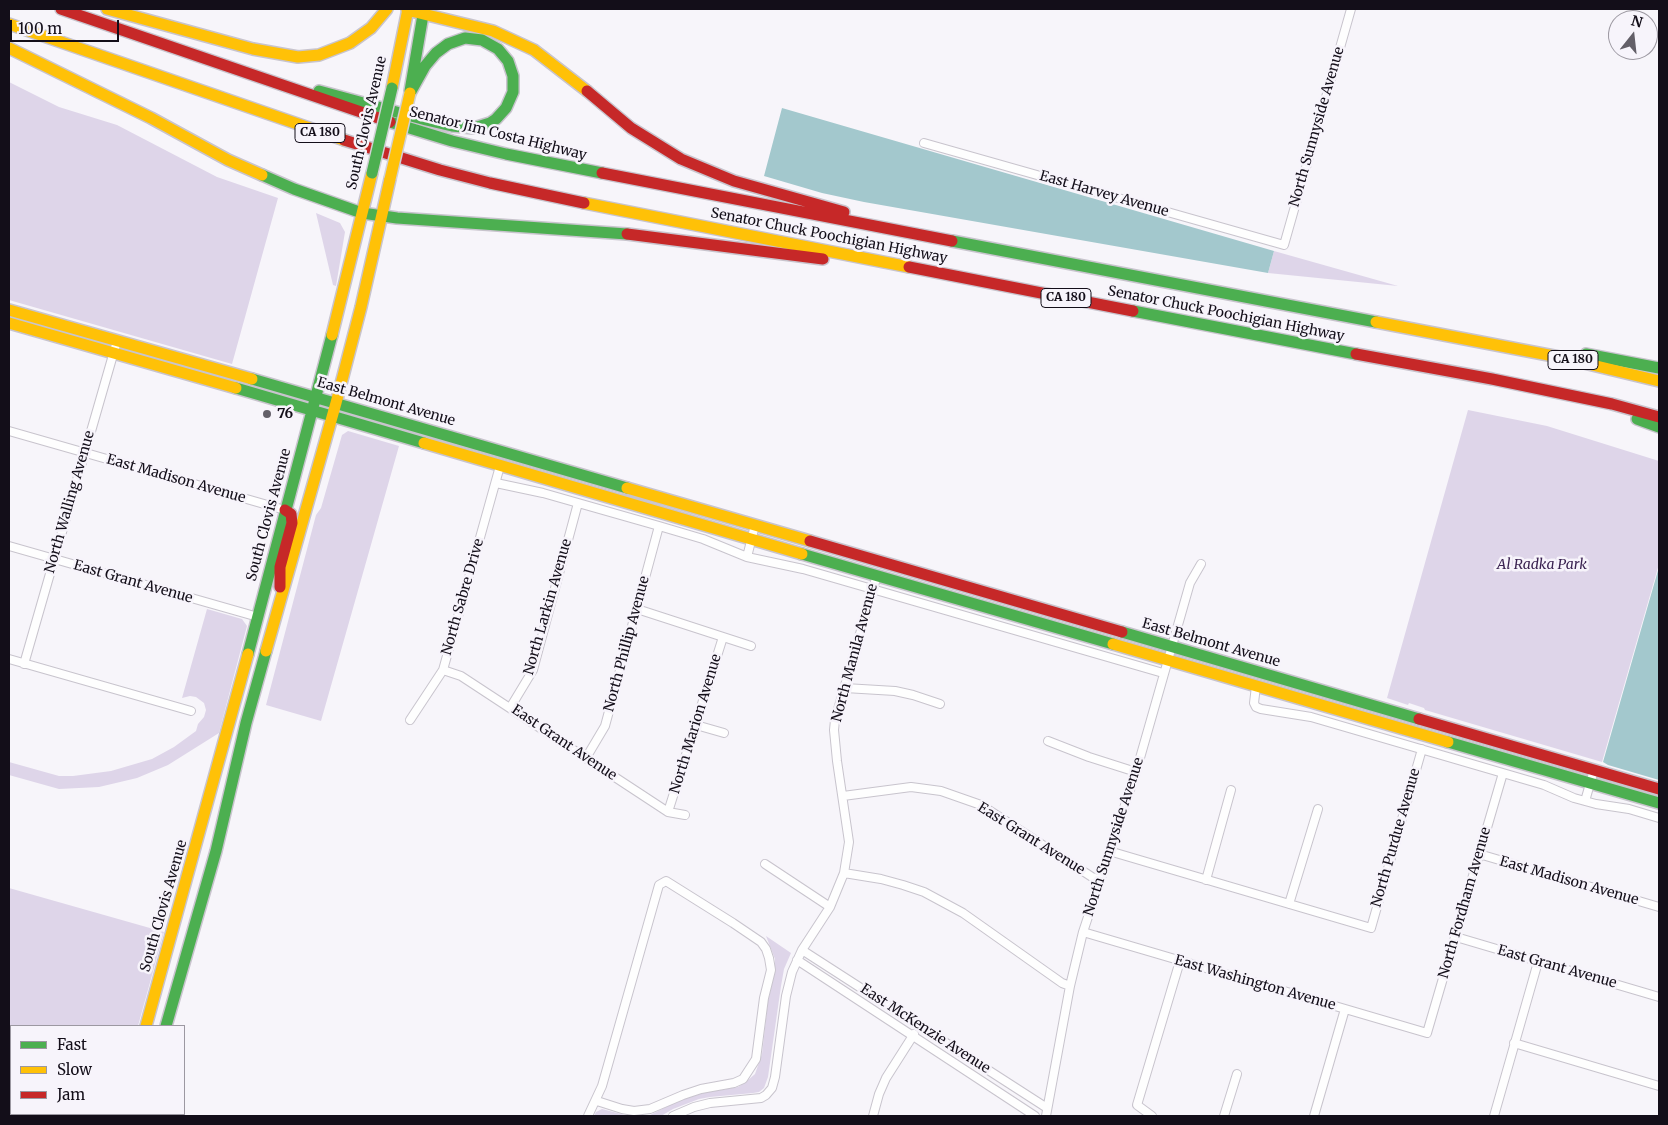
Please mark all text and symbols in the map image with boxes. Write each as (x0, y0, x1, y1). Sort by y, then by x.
scale bar (12, 10, 121, 42)
north arrow (1608, 10, 1658, 60)
text: N (1629, 11, 1645, 32)
text: 100 m (18, 19, 62, 38)
street label: North Sunnyside Avenue (1286, 45, 1348, 209)
street label: South Clovis Avenue (343, 55, 391, 191)
street label: Senator Jim Costa Highway (407, 104, 589, 164)
road number: CA 180 (295, 124, 345, 142)
street label: East Harvey Avenue (1037, 168, 1171, 220)
street label: Senator Chuck Poochigian Highway (709, 205, 949, 267)
street label: Senator Chuck Poochigian Highway (1106, 283, 1346, 345)
road number: CA 180 (1041, 288, 1091, 308)
road number: CA 180 (1548, 350, 1598, 370)
street label: East Belmont Avenue (315, 374, 457, 430)
place label: 76 (277, 406, 293, 422)
marker: 76 (261, 408, 273, 420)
street label: North Walling Avenue (42, 429, 98, 575)
street label: South Clovis Avenue (243, 447, 295, 583)
street label: East Madison Avenue (105, 451, 247, 507)
street label: North Sabre Drive (438, 537, 488, 657)
street label: North Larkin Avenue (521, 537, 575, 677)
street label: East Grant Avenue (72, 557, 194, 607)
park label: Al Radka Park (1497, 557, 1587, 573)
street label: North Phillip Avenue (601, 574, 653, 714)
street label: North Manila Avenue (828, 582, 882, 724)
street label: East Belmont Avenue (1140, 615, 1282, 671)
street label: North Marion Avenue (667, 652, 725, 796)
street label: East Grant Avenue (508, 702, 620, 784)
street label: North Sunnyside Avenue (1080, 756, 1148, 918)
street label: North Purdue Avenue (1368, 767, 1424, 909)
street label: East Grant Avenue (974, 799, 1088, 879)
street label: North Fordham Avenue (1435, 825, 1495, 981)
street label: South Clovis Avenue (137, 838, 191, 974)
street label: East Madison Avenue (1498, 853, 1640, 909)
street label: East Grant Avenue (1496, 942, 1618, 992)
street label: East Washington Avenue (1173, 952, 1337, 1014)
street label: East McKenzie Avenue (857, 981, 993, 1077)
legend (10, 1025, 185, 1115)
text: Fast (57, 1035, 87, 1054)
text: Slow (57, 1060, 92, 1079)
text: Jam (57, 1085, 85, 1104)

